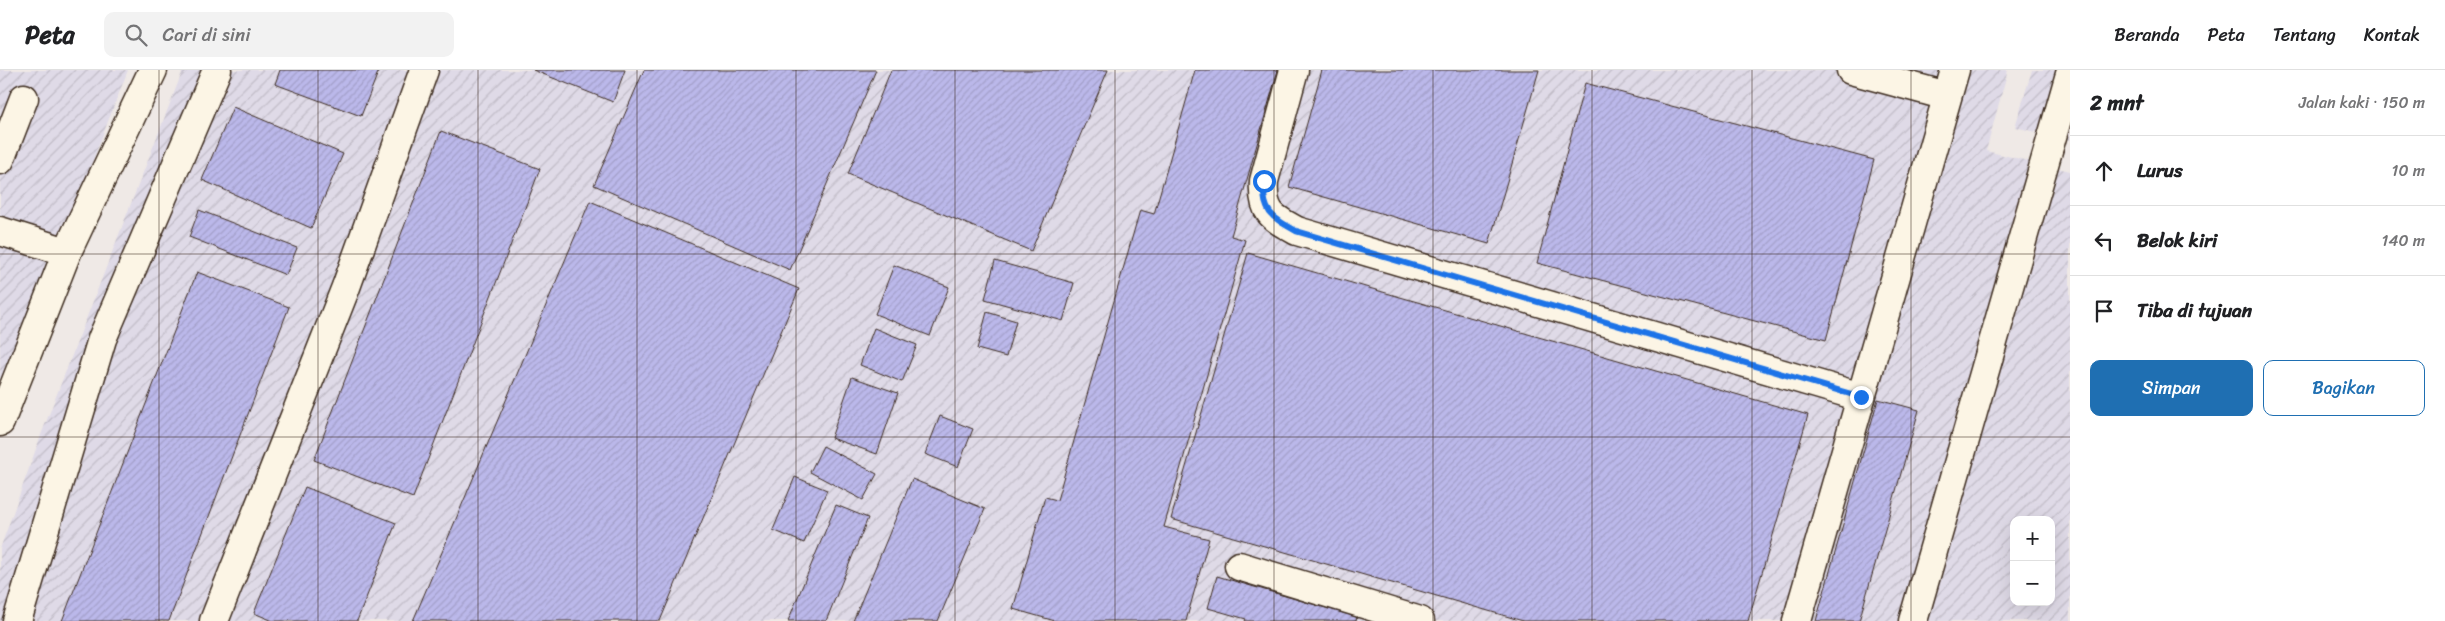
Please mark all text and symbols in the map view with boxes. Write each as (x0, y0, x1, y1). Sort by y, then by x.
search box (104, 12, 454, 57)
text: Peta (25, 14, 74, 56)
text: Cari di sini (162, 18, 251, 51)
text: Beranda (2114, 19, 2180, 51)
text: Peta (2208, 19, 2245, 51)
text: Tentang (2273, 19, 2336, 51)
text: Kontak (2364, 19, 2420, 51)
icon: search (122, 21, 150, 49)
text: 2 mnt (2090, 84, 2144, 122)
text: Jalan kaki · 150 m (2299, 88, 2425, 117)
text: Lurus (2137, 154, 2183, 187)
text: 10 m (2392, 156, 2425, 185)
icon: ahead (2090, 157, 2118, 185)
route start (1253, 170, 1276, 193)
text: Belok kiri (2137, 224, 2217, 257)
text: 140 m (2382, 226, 2425, 255)
icon: left (2090, 227, 2118, 255)
text: Tiba di tujuan (2137, 294, 2252, 327)
icon: arrive (2090, 297, 2118, 325)
button: Simpan (2090, 360, 2253, 416)
button: Bagikan (2263, 360, 2425, 416)
route end (1850, 386, 1873, 409)
map controls (2010, 516, 2055, 606)
button: + (2010, 516, 2055, 561)
button: − (2010, 561, 2055, 606)

